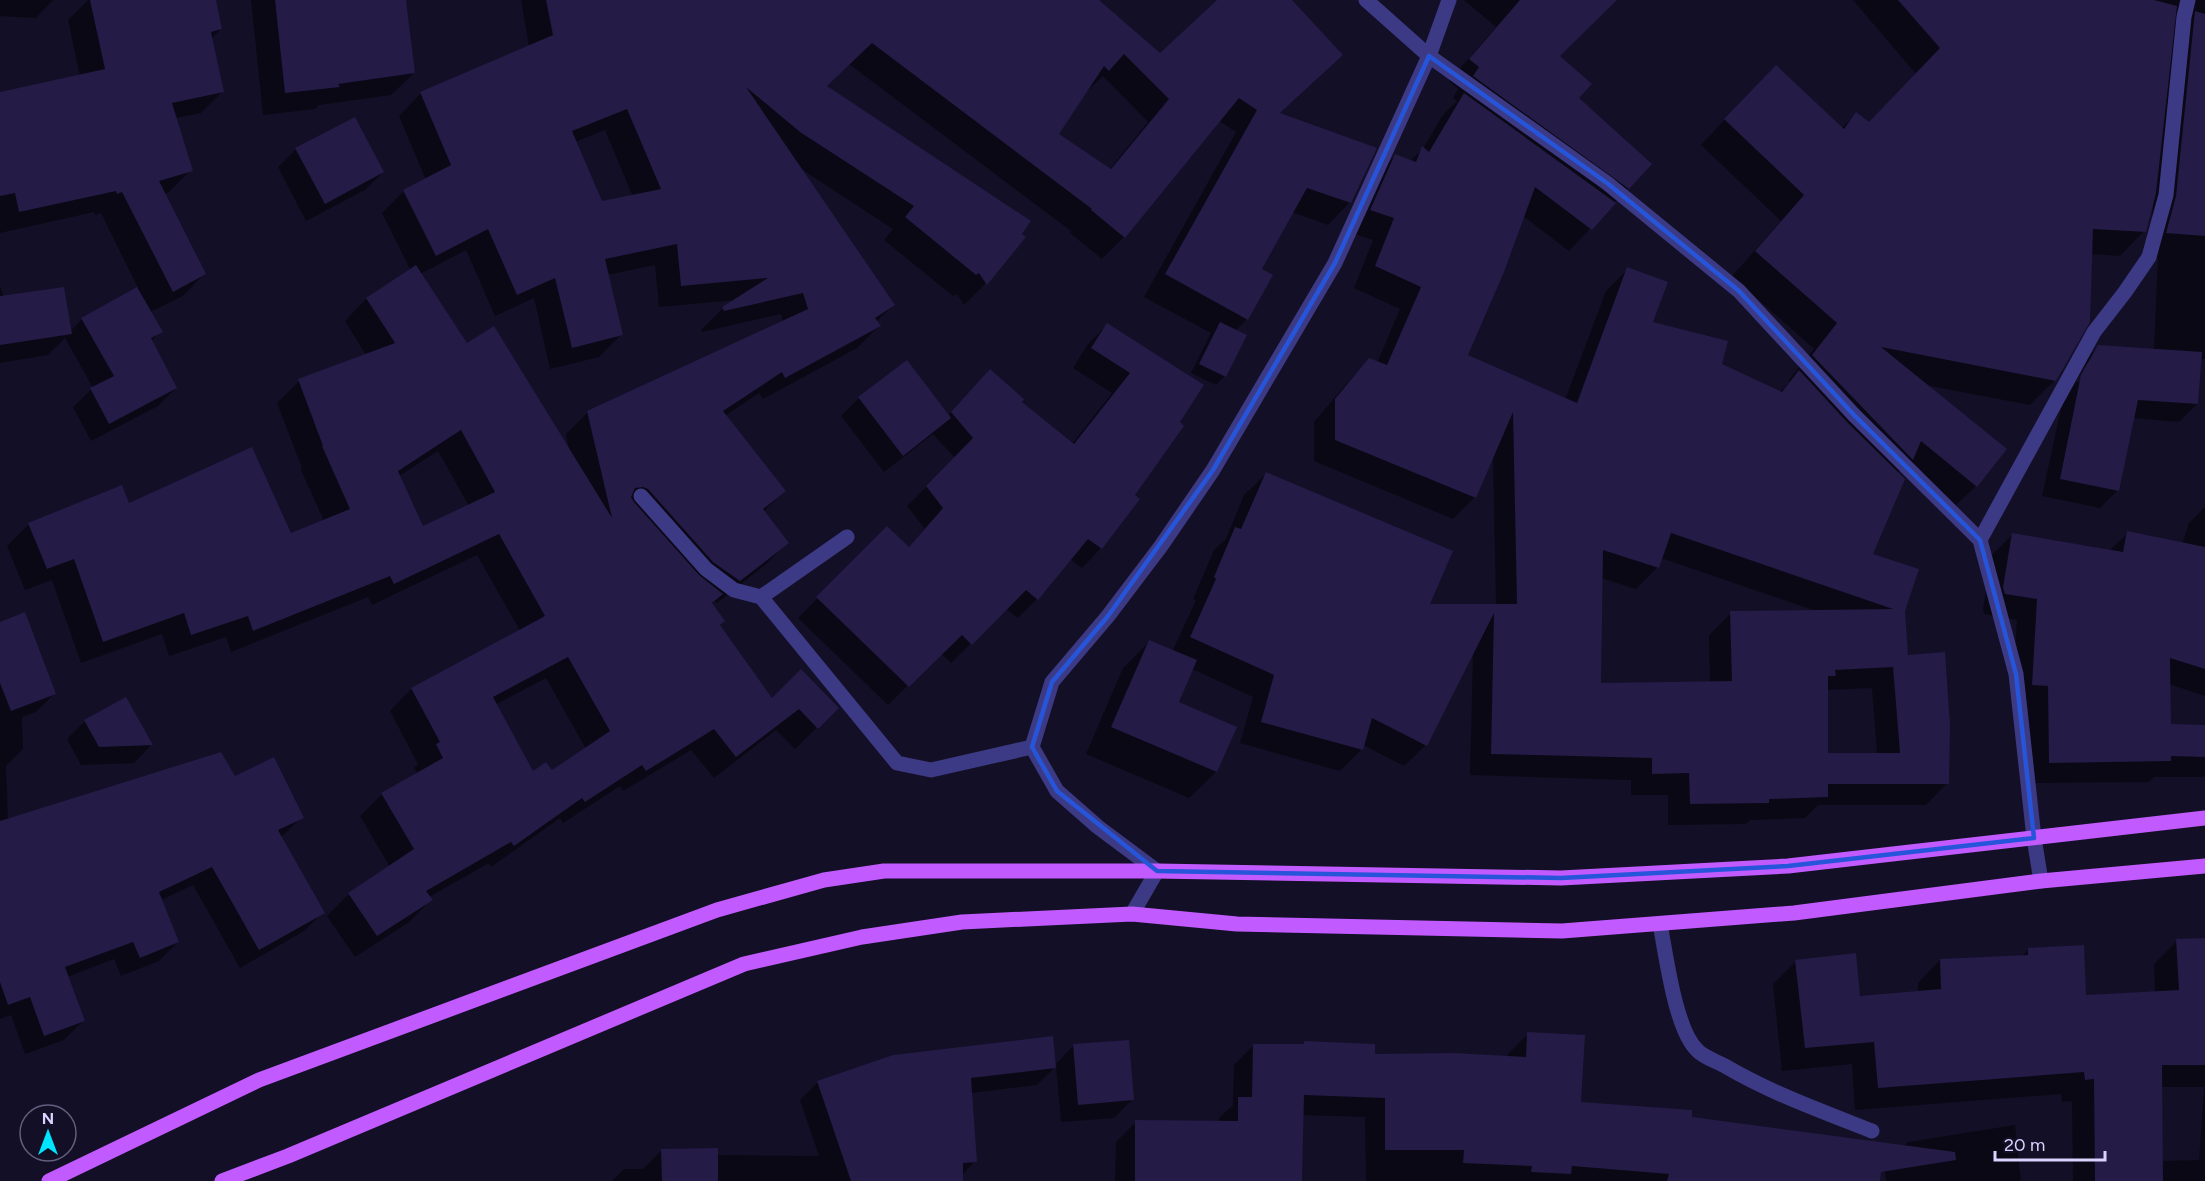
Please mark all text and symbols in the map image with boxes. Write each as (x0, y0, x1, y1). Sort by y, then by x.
north arrow (18, 1103, 78, 1163)
text: N (42, 1109, 54, 1128)
scale bar (1995, 1124, 2104, 1162)
text: 20 m (2004, 1134, 2045, 1156)

